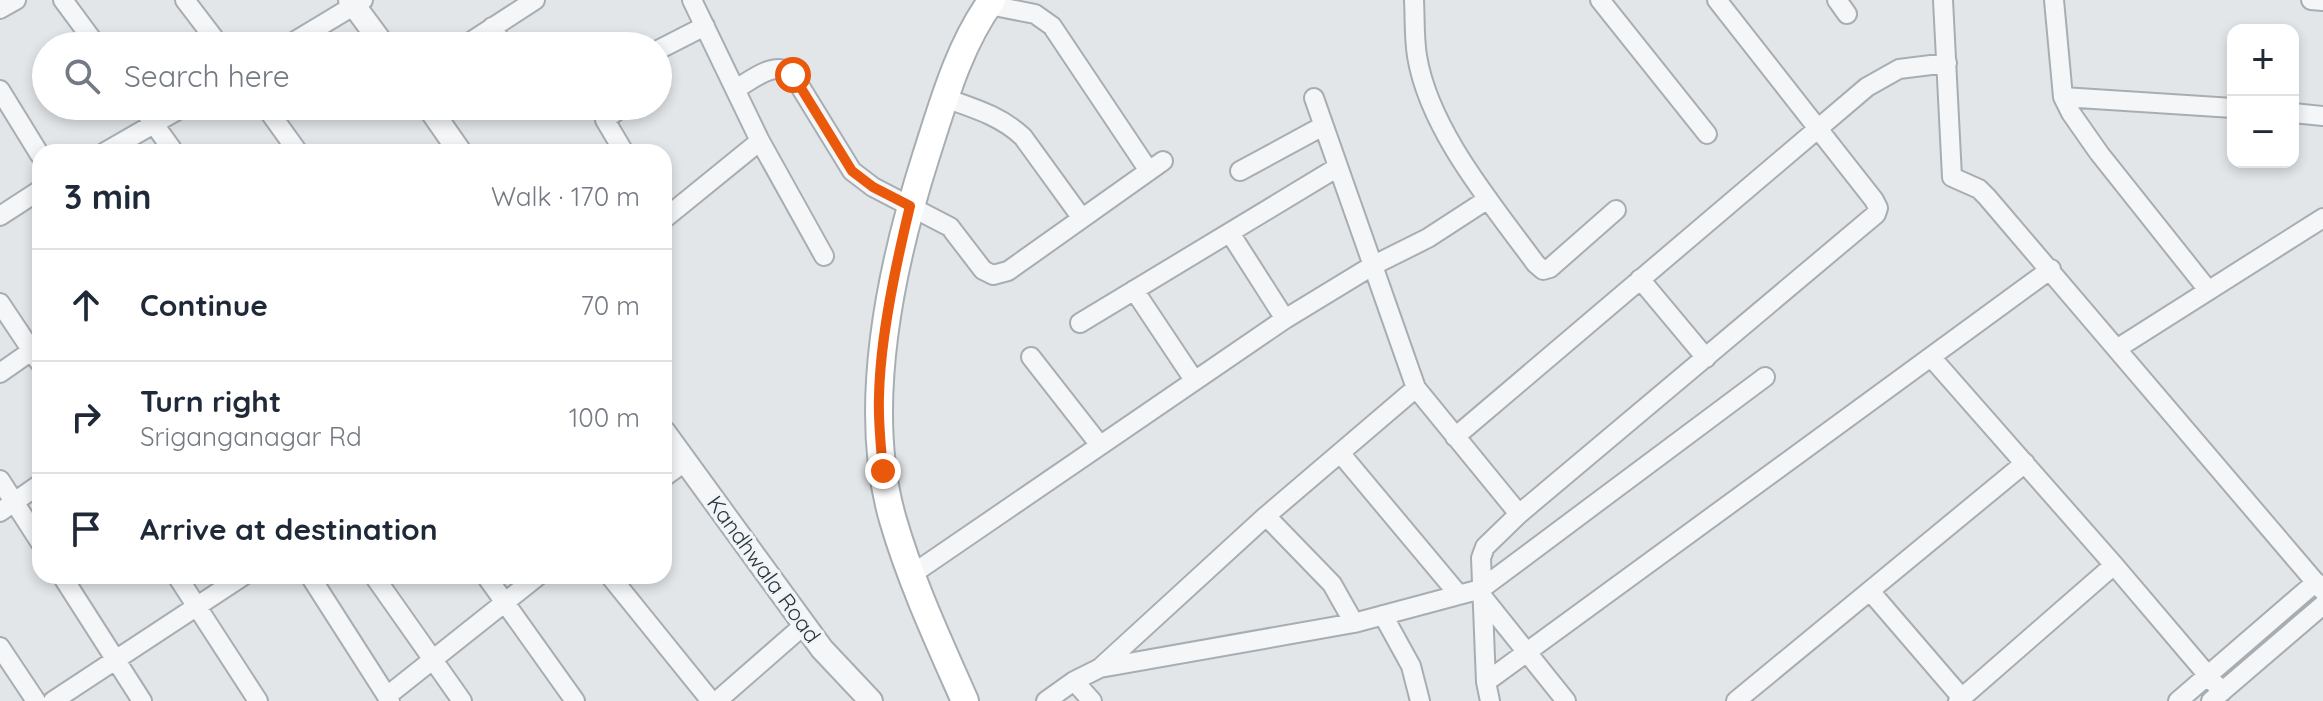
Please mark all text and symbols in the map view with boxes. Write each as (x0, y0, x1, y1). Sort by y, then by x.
map controls (2227, 24, 2299, 168)
button: + (2227, 24, 2299, 96)
search box (32, 32, 672, 120)
icon: search (60, 54, 104, 98)
text: Search here (124, 57, 290, 95)
route start (775, 57, 811, 93)
button: − (2227, 96, 2299, 168)
text: 3 min (64, 175, 151, 218)
text: Walk · 170 m (491, 180, 640, 213)
icon: ahead (64, 283, 108, 327)
text: Continue (140, 286, 268, 324)
text: 70 m (580, 289, 640, 322)
text: Turn right (140, 382, 281, 420)
icon: right (64, 395, 108, 439)
text: 100 m (569, 401, 640, 434)
text: Sriganganagar Rd (140, 420, 362, 453)
route end (865, 453, 901, 489)
street label: Kandhwala Road (701, 490, 827, 648)
icon: arrive (64, 507, 108, 551)
text: Arrive at destination (140, 510, 438, 548)

